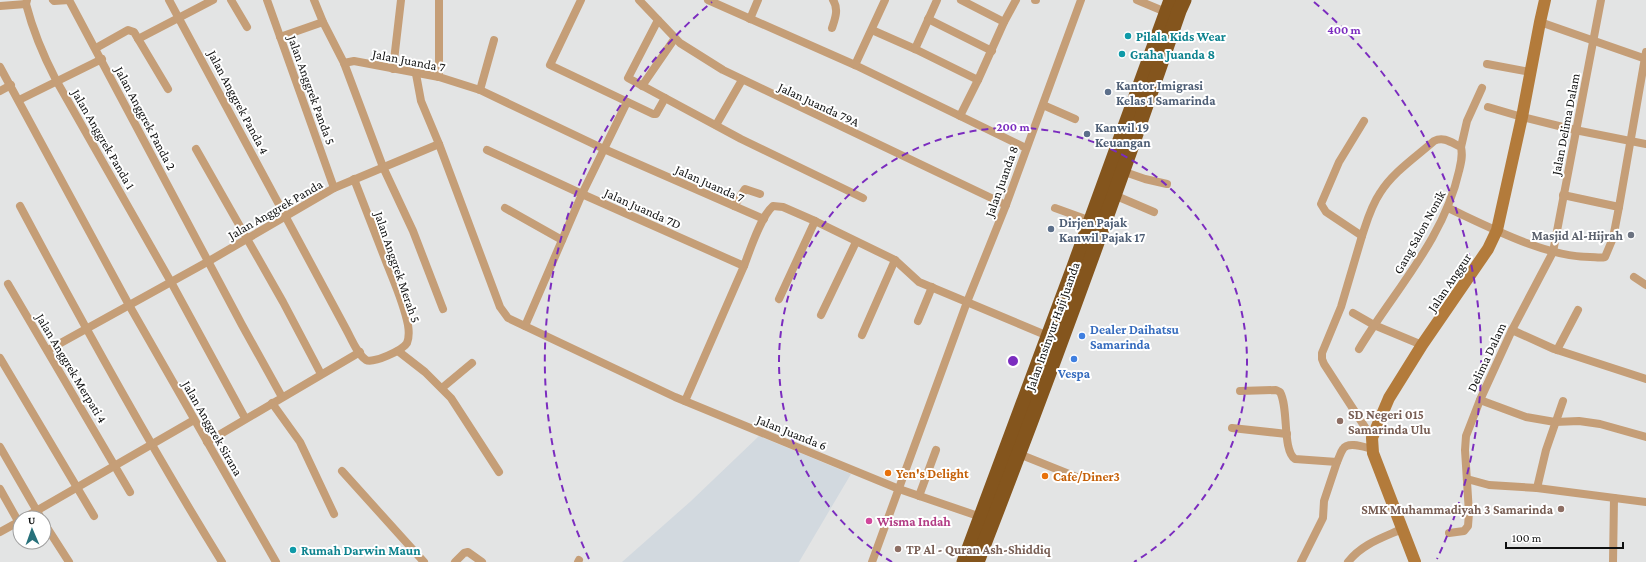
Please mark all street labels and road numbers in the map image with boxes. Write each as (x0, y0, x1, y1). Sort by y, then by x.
street label: Jalan Anggrek Panda 5 (284, 33, 338, 147)
street label: Jalan Juanda 7 (370, 46, 447, 75)
street label: Jalan Anggrek Panda 4 (204, 47, 272, 157)
street label: Jalan Anggrek Panda 2 (111, 63, 179, 173)
street label: Jalan Delima Dalam (1548, 71, 1583, 177)
street label: Jalan Juanda 79A (775, 79, 862, 130)
street label: Jalan Anggrek Panda 1 (68, 86, 138, 192)
street label: Jalan Juanda 8 (981, 143, 1021, 220)
street label: Jalan Juanda 7 (672, 161, 747, 205)
street label: Jalan Anggrek Panda (224, 176, 325, 243)
street label: Jalan Juanda 7D (601, 184, 684, 232)
street label: Gang Salon Nonik (1390, 187, 1449, 276)
street label: Jalan Anggrek Merah 5 (371, 209, 424, 325)
street label: Jalan Anggur (1424, 250, 1475, 315)
street label: Jalan Insinyur Haji Juanda (1022, 260, 1084, 394)
street label: Jalan Anggrek Merpati 4 (32, 310, 110, 426)
street label: Delima Dalam (1464, 320, 1509, 394)
street label: Jalan Anggrek Sirana (179, 377, 246, 478)
street label: Jalan Juanda 6 (754, 411, 829, 453)

